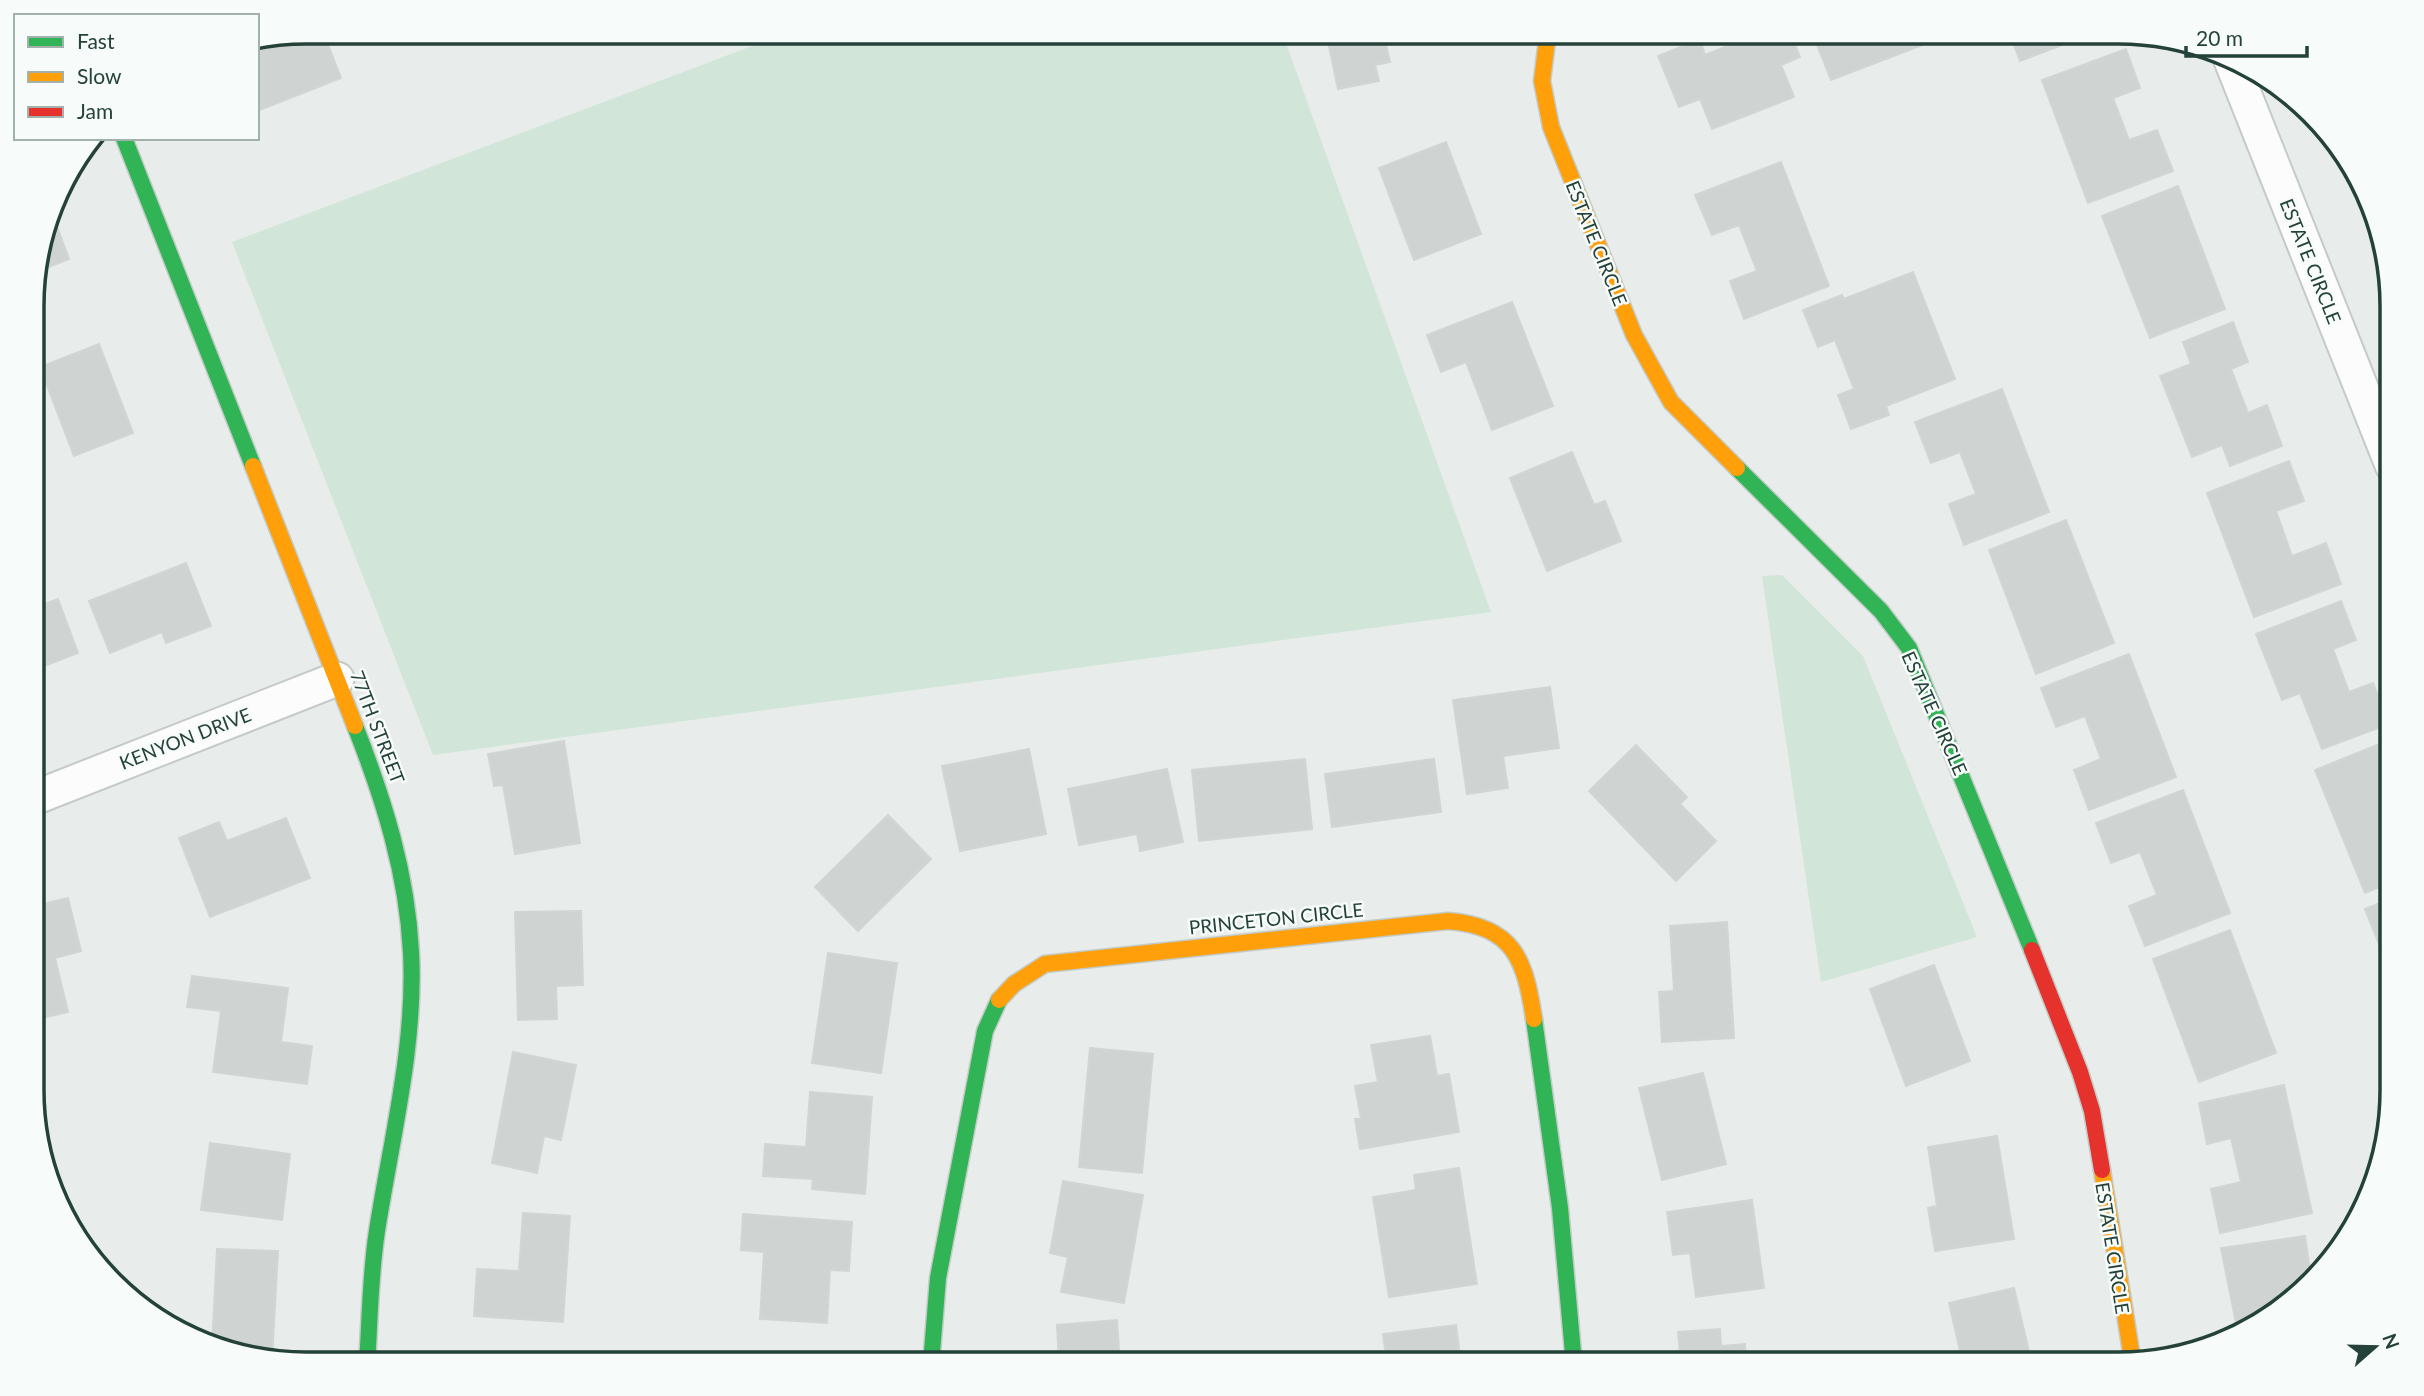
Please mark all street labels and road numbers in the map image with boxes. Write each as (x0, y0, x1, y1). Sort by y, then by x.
street label: ESTATE CIRCLE (1561, 177, 1633, 309)
street label: ESTATE CIRCLE (2275, 195, 2347, 327)
street label: ESTATE CIRCLE (1897, 648, 1973, 778)
street label: 77TH STREET (346, 667, 410, 787)
street label: KENYON DRIVE (116, 702, 254, 774)
street label: PRINCETON CIRCLE (1188, 897, 1364, 939)
street label: ESTATE CIRCLE (2091, 1181, 2135, 1315)

